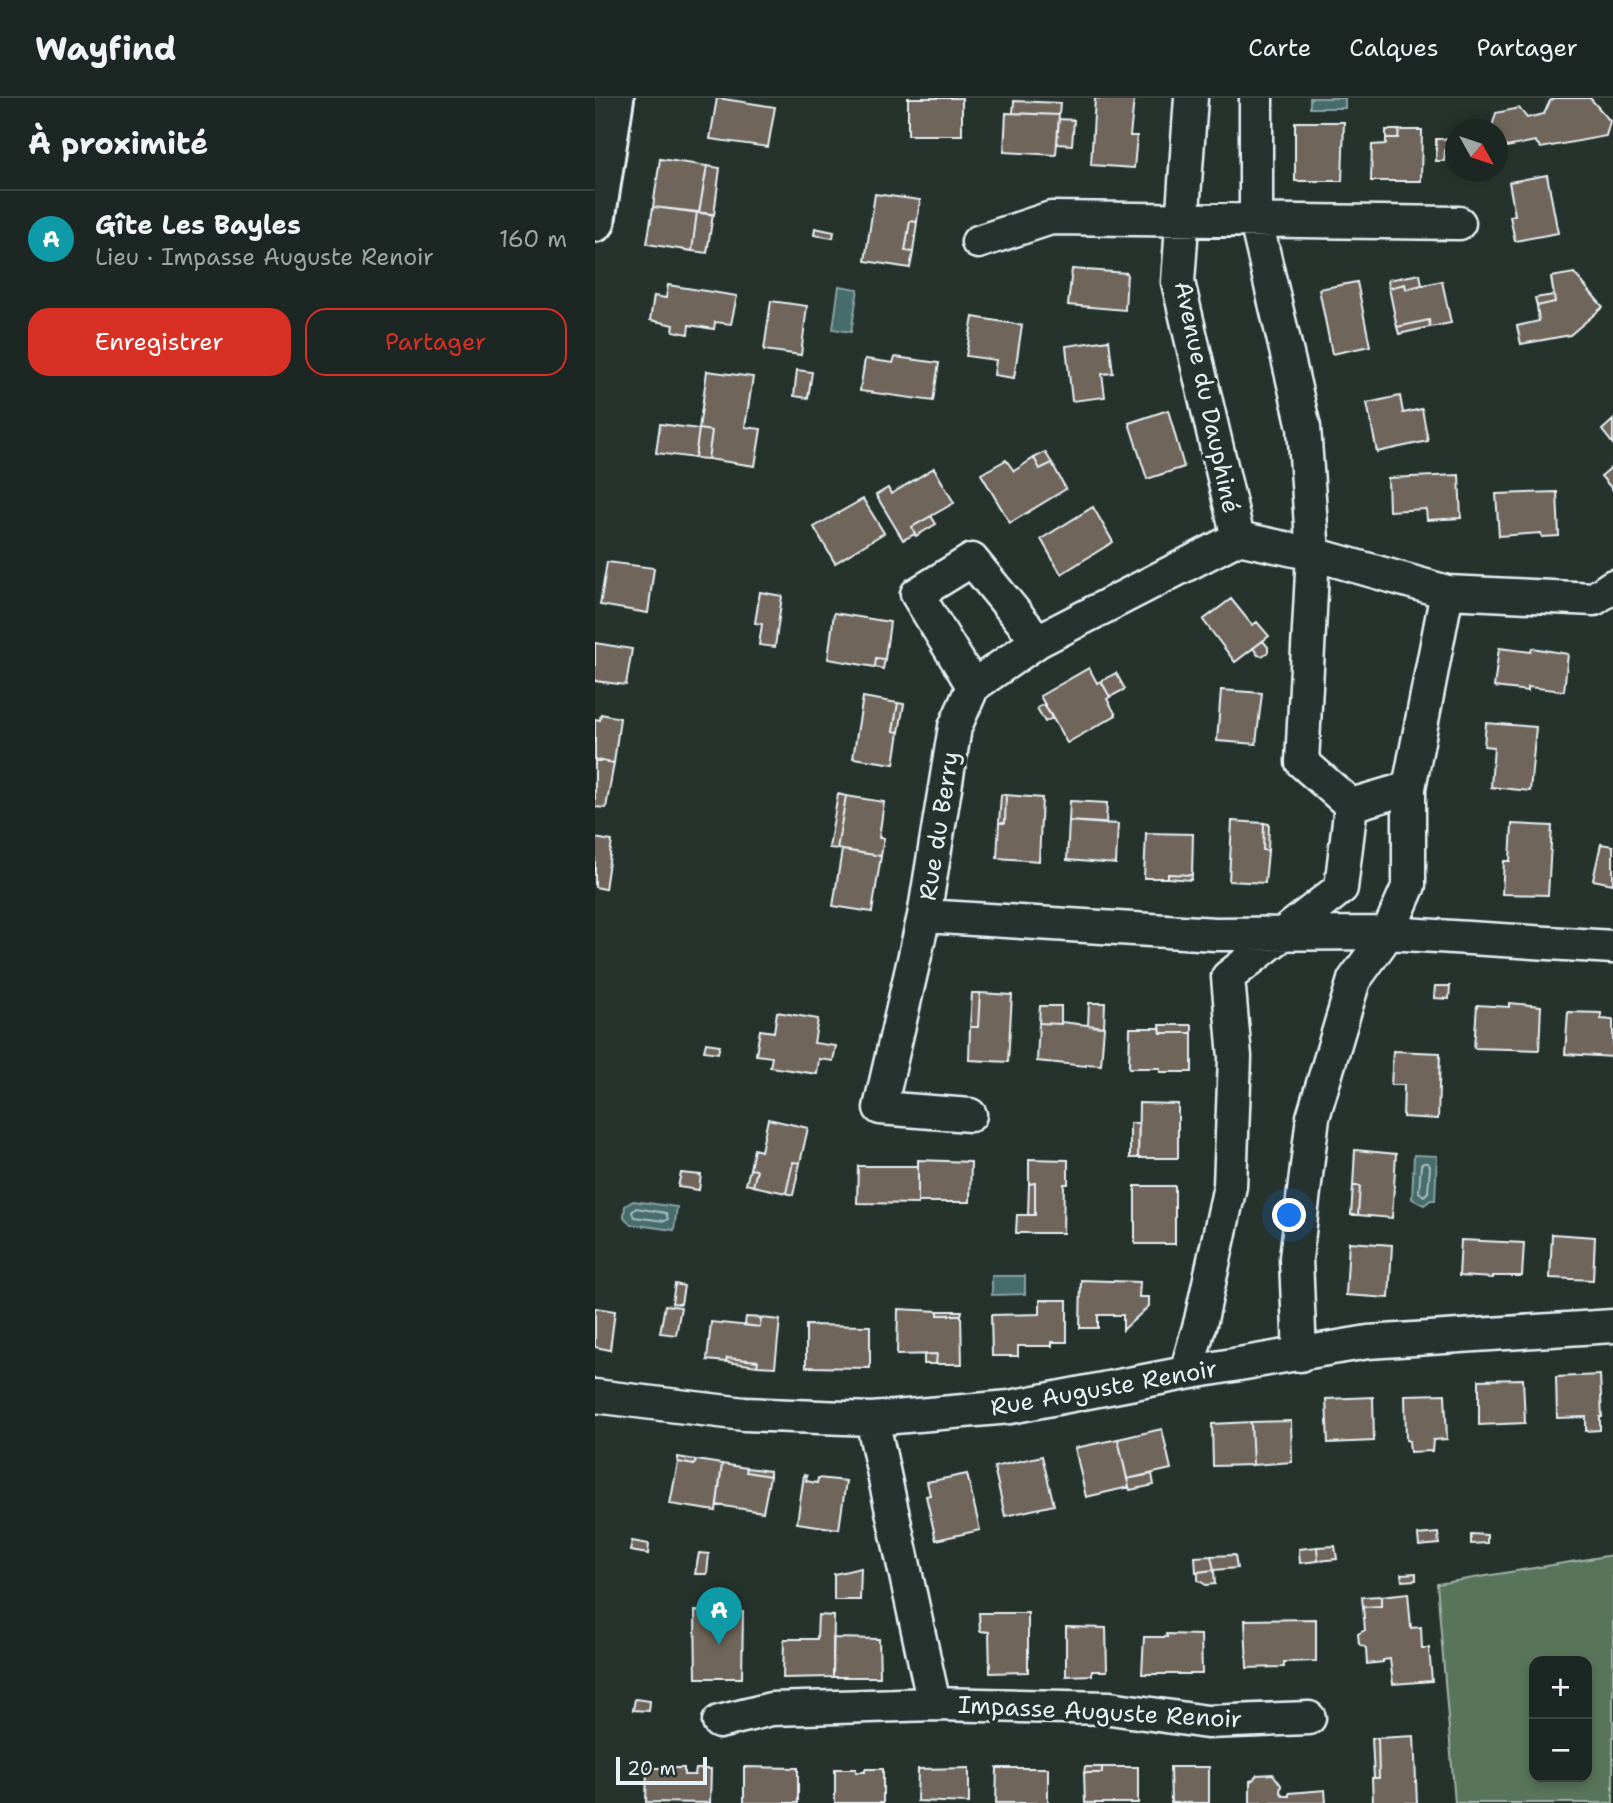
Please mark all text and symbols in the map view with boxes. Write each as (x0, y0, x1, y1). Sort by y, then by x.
text: Wayfind (35, 26, 176, 71)
text: Carte (1248, 32, 1311, 64)
text: Calques (1349, 32, 1439, 64)
text: Partager (1477, 32, 1578, 64)
north arrow (1445, 119, 1508, 182)
text: À proximité (28, 123, 208, 164)
text: Gîte Les Bayles (95, 207, 301, 242)
text: A (42, 224, 60, 254)
text: 160 m (499, 224, 567, 254)
text: Lieu · Impasse Auguste Renoir (95, 242, 434, 272)
street label: Avenue du Dauphiné (1167, 278, 1247, 516)
button: Enregistrer (28, 308, 291, 376)
button: Partager (305, 308, 567, 376)
street label: Rue du Berry (911, 749, 967, 903)
your location (1272, 1198, 1306, 1232)
street label: Rue Auguste Renoir (988, 1352, 1220, 1424)
pin: A (696, 1587, 742, 1645)
map controls (1529, 1656, 1592, 1782)
button: + (1529, 1656, 1592, 1719)
street label: Impasse Auguste Renoir (957, 1689, 1243, 1735)
button: − (1529, 1719, 1592, 1782)
scale bar (616, 1754, 707, 1786)
text: 20 m (627, 1756, 676, 1781)

